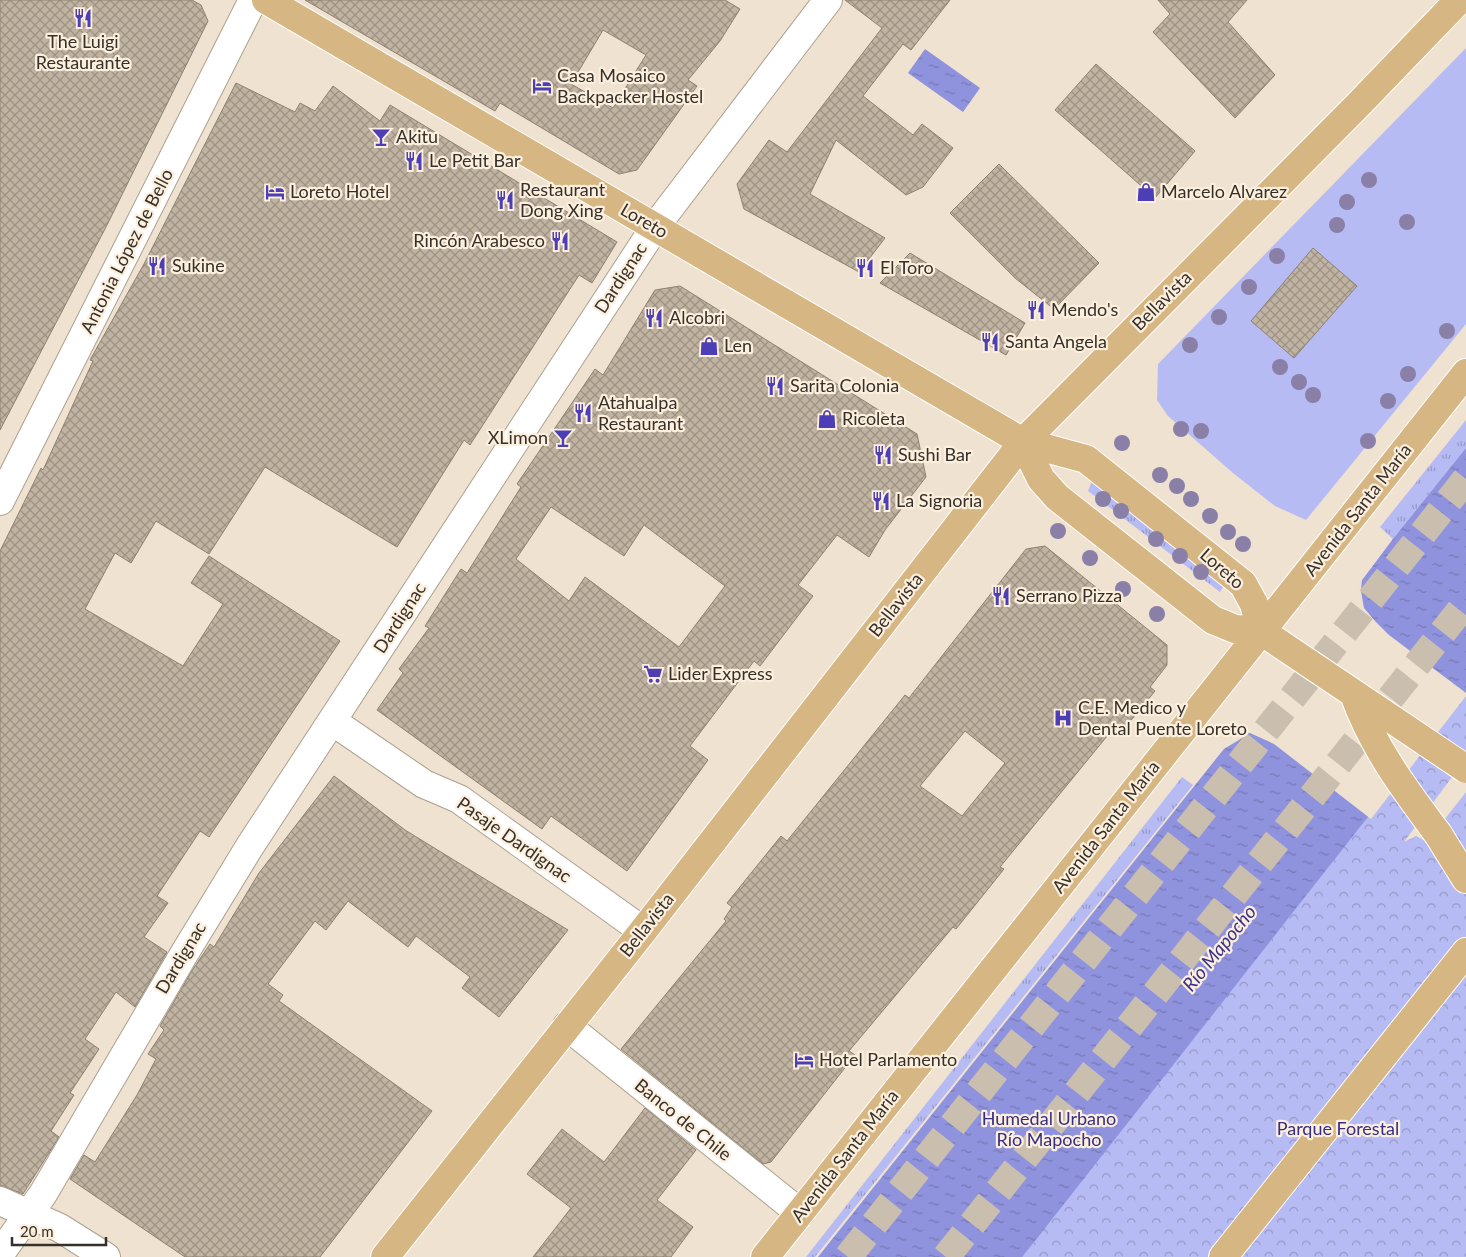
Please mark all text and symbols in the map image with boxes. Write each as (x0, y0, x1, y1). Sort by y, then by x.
restaurant icon: The Luigi Restaurante (72, 7, 94, 29)
place label: The Luigi Restaurante (36, 30, 130, 73)
place label: Casa Mosaico Backpacker Hostel (557, 64, 703, 107)
hotel icon: Casa Mosaico Backpacker Hostel (531, 75, 553, 97)
place label: Akitu (396, 125, 438, 147)
bar icon: Akitu (370, 126, 392, 148)
place label: Le Petit Bar (429, 149, 521, 171)
restaurant icon: Le Petit Bar (403, 150, 425, 172)
street label: Antonia López de Bello (75, 165, 177, 336)
place label: Restaurant Dong Xing (520, 178, 606, 221)
place label: Loreto Hotel (290, 180, 389, 202)
place label: Marcelo Alvarez (1161, 180, 1287, 202)
hotel icon: Loreto Hotel (264, 181, 286, 203)
shop icon: Marcelo Alvarez (1135, 181, 1157, 203)
restaurant icon: Restaurant Dong Xing (494, 189, 516, 211)
street label: Loreto (617, 198, 672, 242)
place label: Rincón Arabesco (413, 229, 545, 251)
restaurant icon: Rincón Arabesco (549, 230, 571, 252)
street label: Dardignac (589, 238, 651, 317)
place label: Sukine (172, 254, 225, 276)
restaurant icon: Sukine (146, 255, 168, 277)
place label: El Toro (880, 256, 934, 278)
restaurant icon: El Toro (854, 257, 876, 279)
street label: Bellavista (1127, 266, 1196, 335)
place label: Mendo's (1051, 298, 1118, 320)
restaurant icon: Mendo's (1025, 299, 1047, 321)
place label: Alcobri (669, 306, 725, 328)
restaurant icon: Alcobri (643, 307, 665, 329)
place label: Santa Angela (1005, 330, 1107, 352)
restaurant icon: Santa Angela (979, 331, 1001, 353)
place label: Len (724, 334, 752, 356)
shop icon: Len (698, 335, 720, 357)
place label: Sarita Colonia (790, 374, 899, 396)
restaurant icon: Sarita Colonia (764, 375, 786, 397)
place label: Atahualpa Restaurant (598, 391, 684, 434)
restaurant icon: Atahualpa Restaurant (572, 402, 594, 424)
place label: Ricoleta (842, 407, 905, 429)
shop icon: Ricoleta (816, 408, 838, 430)
place label: XLimon (488, 426, 548, 448)
bar icon: XLimon (552, 427, 574, 449)
street label: Avenida Santa María (1299, 439, 1416, 580)
place label: Sushi Bar (898, 443, 972, 465)
restaurant icon: Sushi Bar (872, 444, 894, 466)
place label: La Signoria (896, 489, 982, 511)
restaurant icon: La Signoria (870, 490, 892, 512)
street label: Loreto (1196, 543, 1249, 593)
street label: Bellavista (863, 568, 927, 641)
street label: Dardignac (368, 578, 430, 657)
place label: Serrano Pizza (1016, 584, 1122, 606)
restaurant icon: Serrano Pizza (990, 585, 1012, 607)
place label: Lider Express (668, 662, 773, 684)
supermarket icon: Lider Express (642, 663, 664, 685)
place label: C.E. Medico y Dental Puente Loreto (1078, 696, 1247, 739)
hospital icon: C.E. Medico y Dental Puente Loreto (1052, 707, 1074, 729)
street label: Avenida Santa María (1047, 756, 1164, 897)
street label: Pasaje Dardignac (453, 792, 576, 887)
street label: Bellavista (614, 888, 678, 961)
water label: Río Mapocho (1177, 900, 1260, 995)
street label: Dardignac (150, 917, 210, 997)
place label: Hotel Parlamento (819, 1048, 957, 1070)
hotel icon: Hotel Parlamento (793, 1049, 815, 1071)
street label: Banco de Chile (631, 1074, 736, 1165)
street label: Avenida Santa María (786, 1085, 903, 1226)
park label: Humedal Urbano Río Mapocho (982, 1107, 1116, 1150)
park label: Parque Forestal (1277, 1117, 1399, 1139)
scale bar (12, 1214, 106, 1246)
text: 20 m (20, 1222, 54, 1240)

